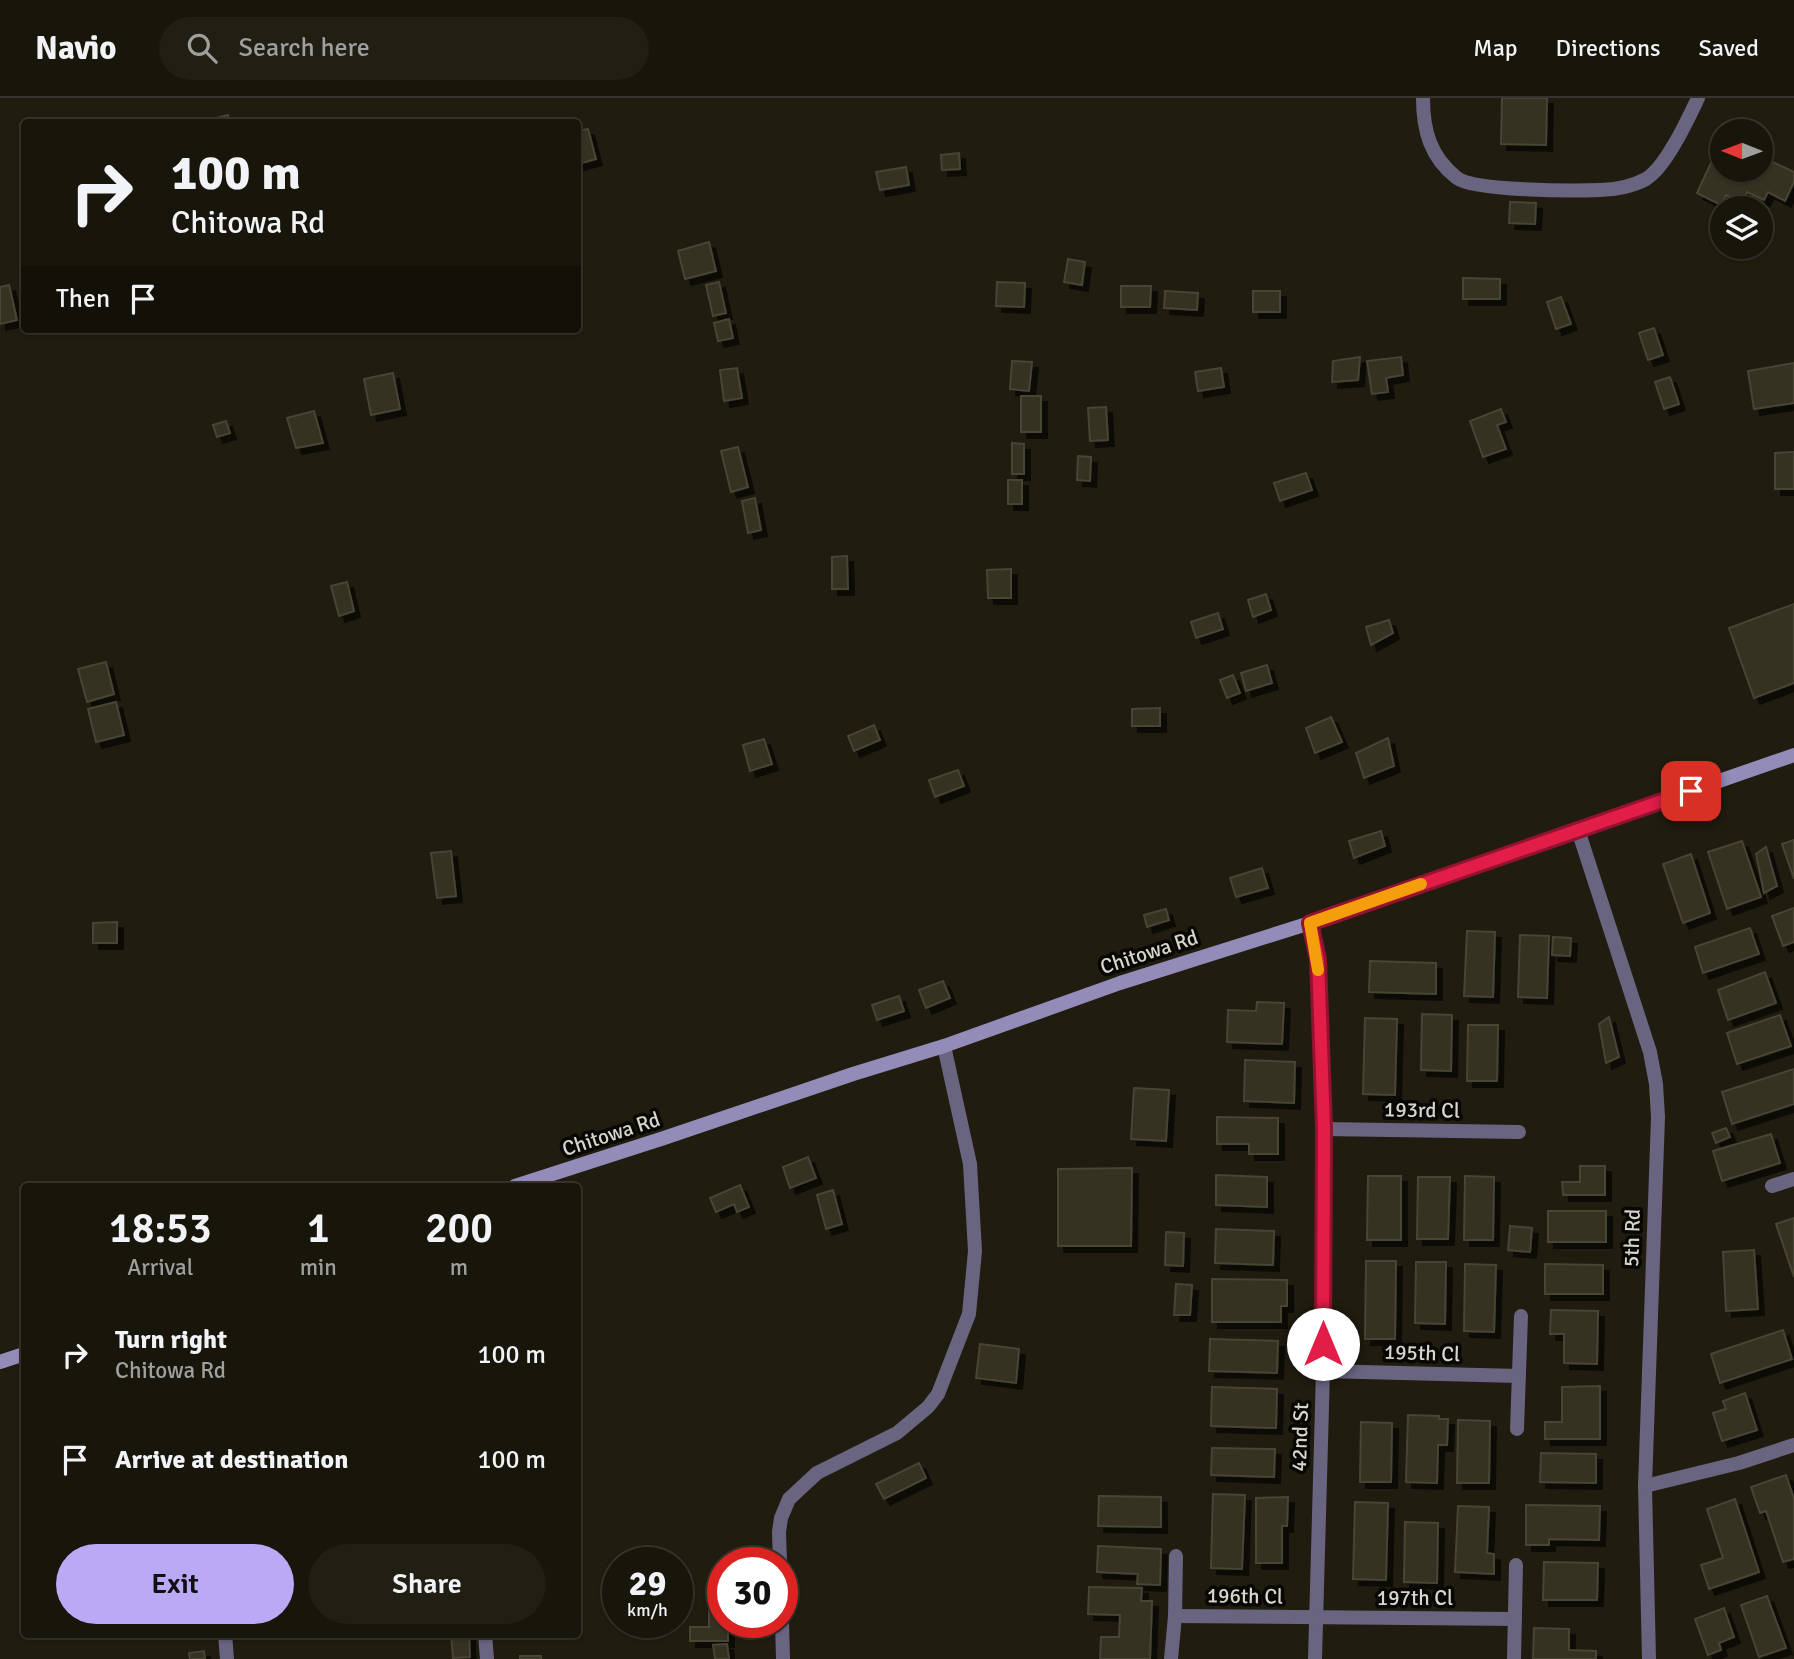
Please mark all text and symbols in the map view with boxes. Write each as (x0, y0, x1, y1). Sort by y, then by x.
search box (159, 17, 649, 80)
text: Navio (35, 28, 117, 69)
icon: search (183, 29, 221, 67)
text: Search here (239, 32, 370, 64)
text: Map (1473, 33, 1518, 63)
text: Directions (1556, 33, 1661, 63)
text: Saved (1699, 33, 1759, 63)
north arrow (1710, 119, 1773, 182)
map controls (1710, 119, 1773, 259)
text: 100 m (171, 143, 301, 203)
icon: right (56, 147, 147, 238)
button: layers (1710, 196, 1773, 259)
text: Chitowa Rd (171, 203, 325, 242)
icon: arrive (124, 280, 162, 318)
text: Then (56, 283, 110, 315)
pin (1661, 761, 1721, 821)
icon: arrive (1672, 772, 1710, 810)
street label: Chitowa Rd (1097, 924, 1201, 980)
street label: 193rd Cl (1384, 1096, 1460, 1124)
street label: Chitowa Rd (559, 1106, 663, 1162)
text: 18:53 (109, 1203, 212, 1254)
text: 1 (307, 1203, 330, 1254)
text: 200 (425, 1203, 493, 1254)
street label: 5th Rd (1618, 1208, 1646, 1268)
text: Arrival (127, 1253, 193, 1282)
text: min (300, 1253, 337, 1282)
text: m (450, 1253, 468, 1282)
position arrow (1286, 1307, 1360, 1381)
text: Turn right (115, 1324, 227, 1356)
icon: right (56, 1336, 94, 1374)
text: 100 m (477, 1339, 546, 1371)
street label: 195th Cl (1383, 1339, 1461, 1367)
text: Chitowa Rd (115, 1356, 226, 1385)
street label: 42nd St (1286, 1402, 1314, 1472)
icon: arrive (56, 1441, 94, 1479)
text: Arrive at destination (115, 1444, 348, 1476)
text: 100 m (477, 1444, 546, 1476)
button: Exit (56, 1544, 294, 1624)
button: Share (308, 1544, 546, 1624)
speed limit sign: 30 (707, 1547, 798, 1638)
text: 29 (629, 1562, 666, 1605)
street label: 196th Cl (1207, 1582, 1283, 1610)
street label: 197th Cl (1377, 1585, 1453, 1611)
text: km/h (627, 1599, 668, 1621)

